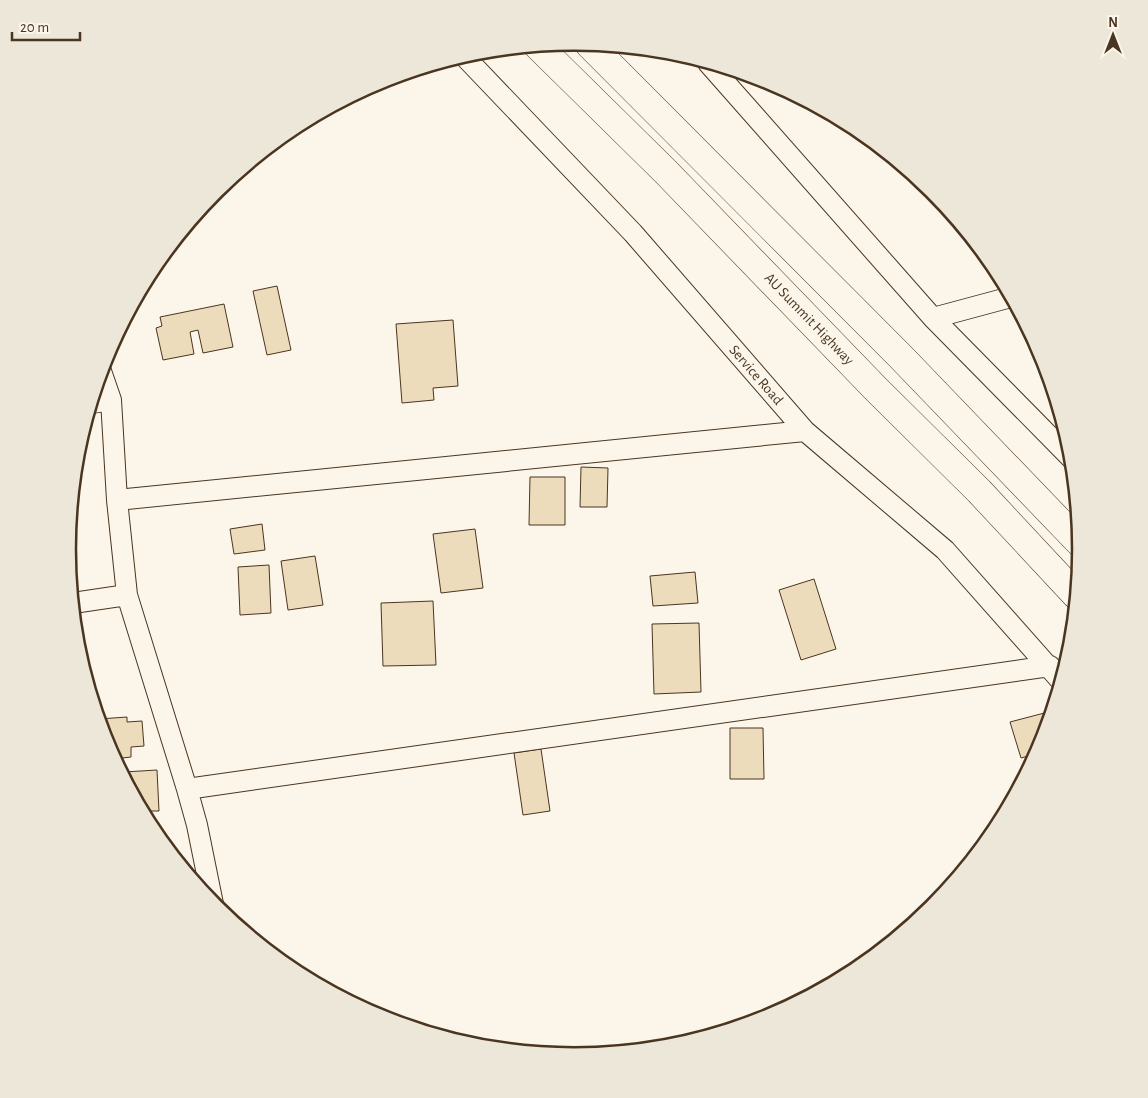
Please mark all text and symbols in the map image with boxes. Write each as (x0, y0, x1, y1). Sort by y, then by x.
scale bar (12, 10, 80, 42)
north arrow (1088, 10, 1138, 60)
text: N (1108, 16, 1118, 30)
text: 20 m (20, 20, 49, 35)
street label: AU Summit Highway (761, 270, 857, 368)
street label: Service Road (726, 342, 786, 408)

